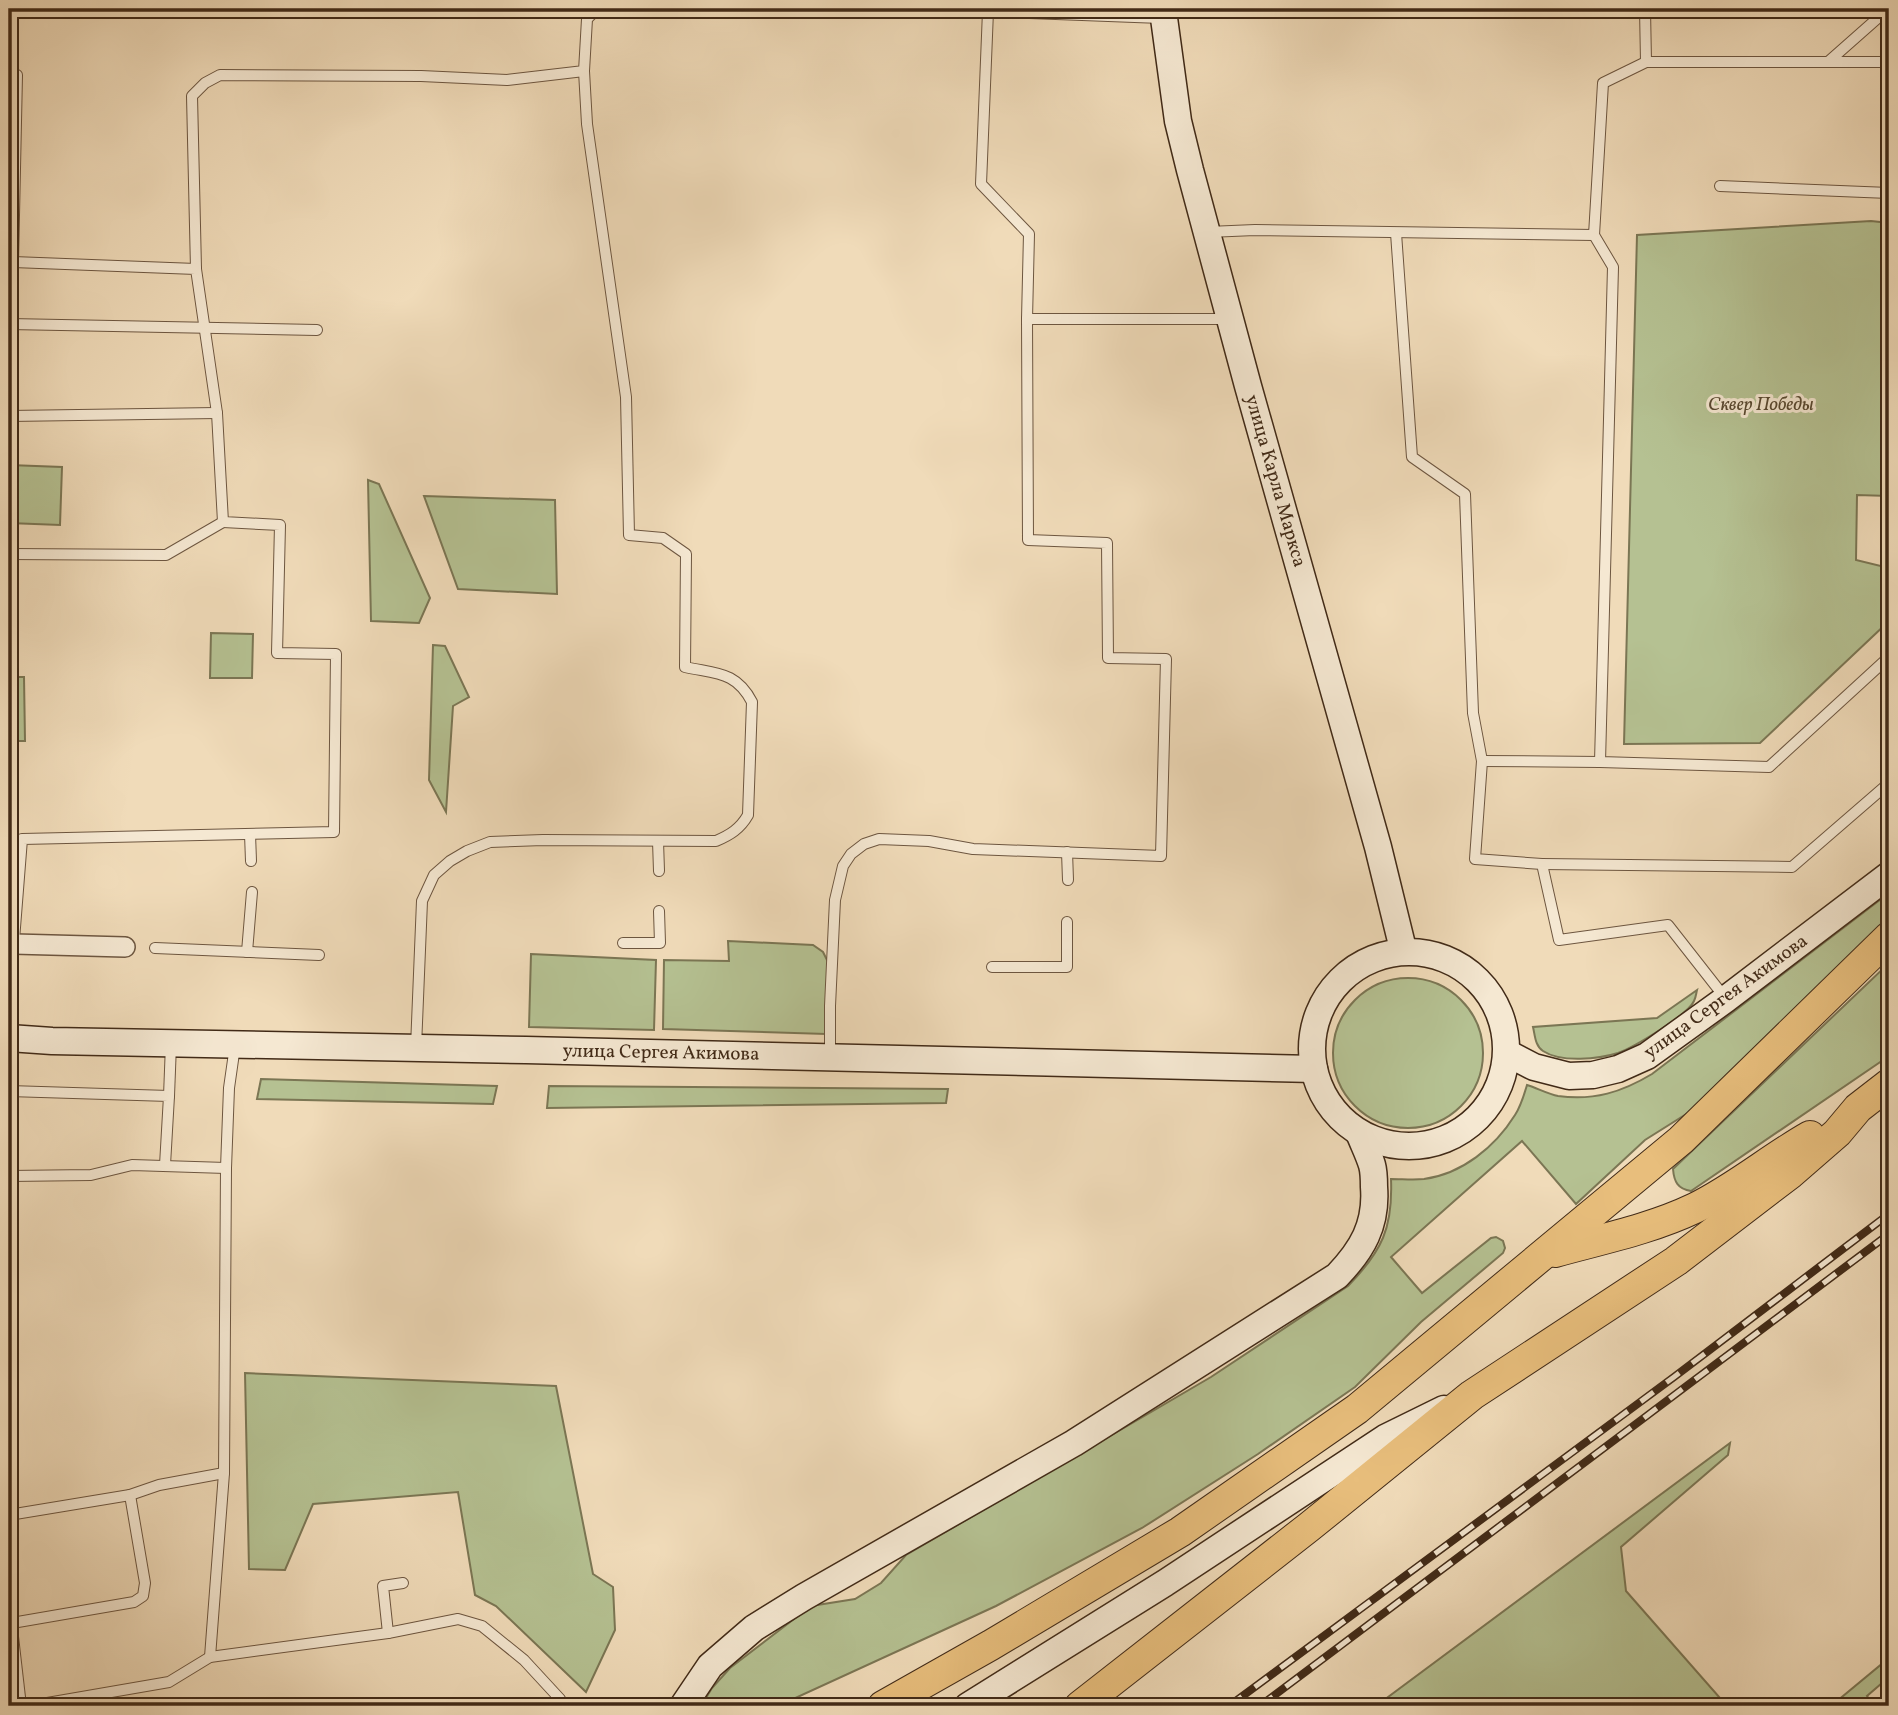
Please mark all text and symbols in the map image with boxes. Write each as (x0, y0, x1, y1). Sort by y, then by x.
street label: улица Карла Маркса (1238, 392, 1312, 570)
park label: Сквер Победы (1708, 392, 1814, 418)
street label: улица Сергея Акимова (1639, 929, 1813, 1065)
street label: улица Сергея Акимова (562, 1038, 760, 1068)

